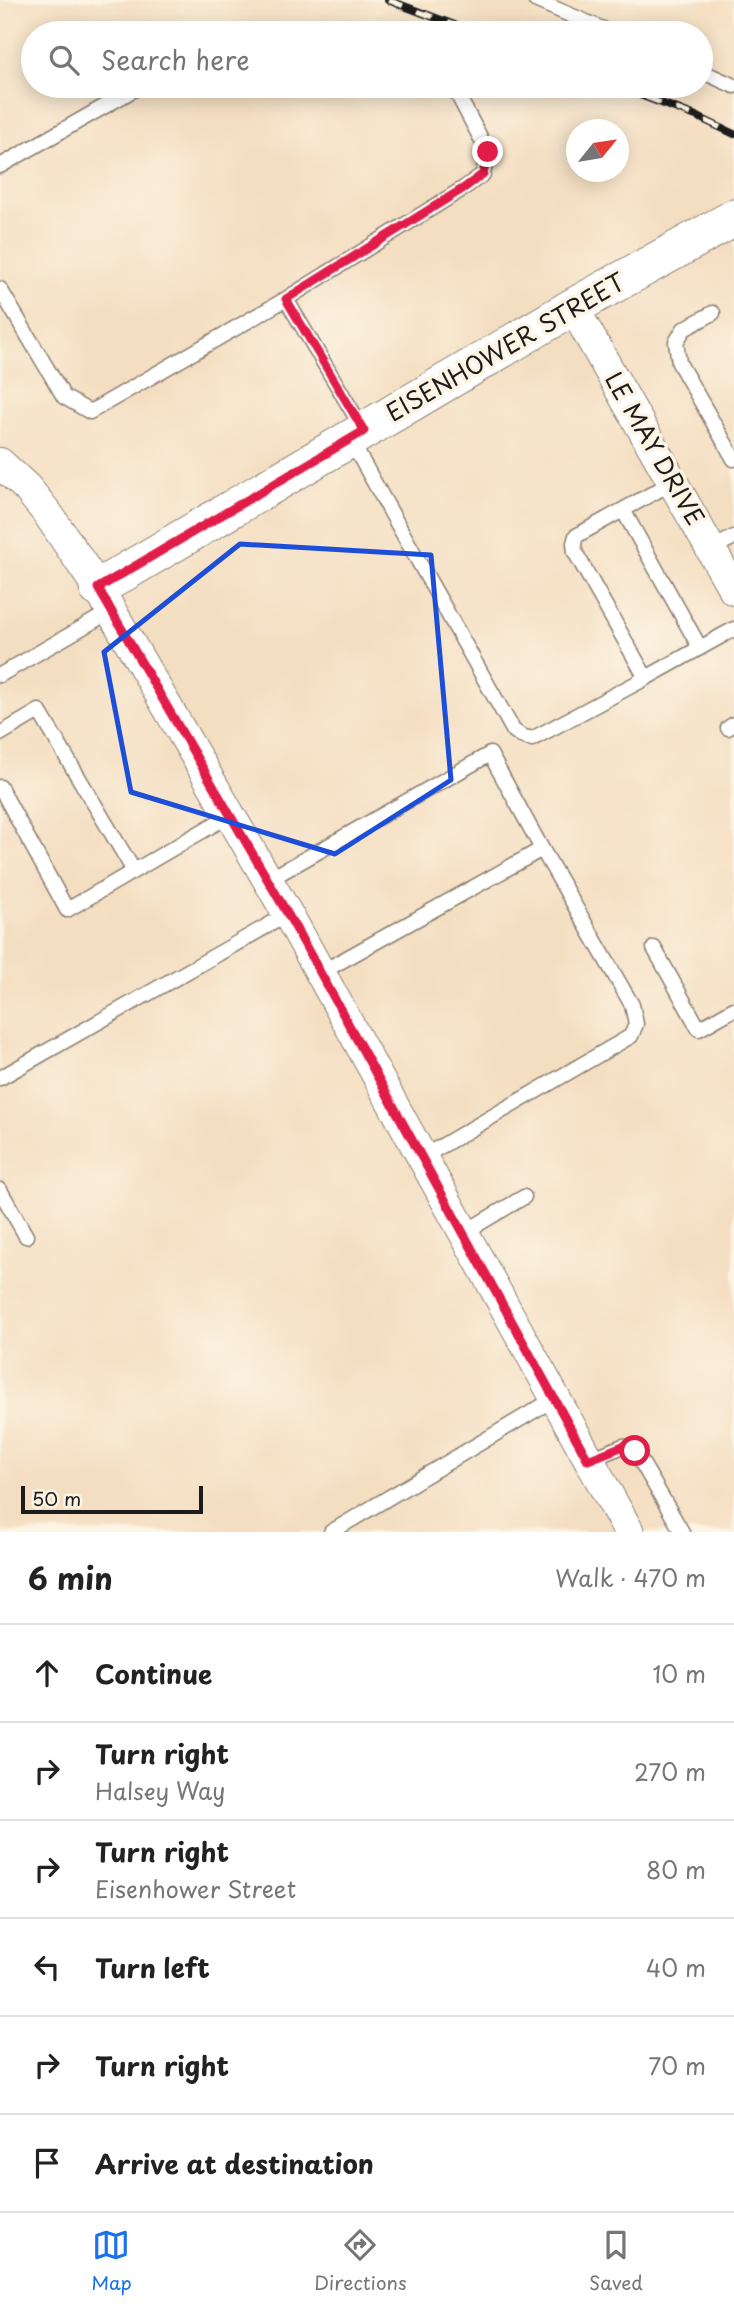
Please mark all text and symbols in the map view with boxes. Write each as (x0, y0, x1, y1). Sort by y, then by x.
search box (21, 21, 713, 98)
text: Search here (101, 40, 250, 79)
icon: search (45, 41, 83, 79)
north arrow (566, 119, 629, 182)
route end (472, 136, 503, 167)
street label: EISENHOWER STREET (379, 263, 632, 429)
street label: LE MAY DRIVE (597, 364, 714, 532)
route start (619, 1435, 650, 1466)
scale bar (21, 1483, 203, 1515)
text: 50 m (32, 1484, 81, 1512)
text: 6 min (28, 1555, 113, 1600)
text: Walk · 470 m (555, 1560, 706, 1595)
icon: ahead (28, 1654, 66, 1692)
text: Continue (95, 1654, 212, 1693)
text: 10 m (652, 1656, 706, 1691)
text: Turn right (95, 1734, 229, 1773)
icon: right (28, 1752, 66, 1790)
text: 270 m (634, 1754, 706, 1789)
text: Halsey Way (95, 1773, 225, 1808)
text: Turn right (95, 1832, 229, 1871)
icon: right (28, 1850, 66, 1888)
text: 80 m (646, 1852, 706, 1887)
text: Eisenhower Street (95, 1871, 296, 1906)
icon: left (28, 1948, 66, 1986)
text: Turn left (95, 1948, 210, 1987)
text: 40 m (646, 1950, 706, 1985)
icon: right (28, 2046, 66, 2084)
text: Turn right (95, 2046, 229, 2085)
text: 70 m (648, 2048, 706, 2083)
icon: arrive (28, 2144, 66, 2182)
text: Arrive at destination (95, 2144, 374, 2183)
tab: Map (91, 2226, 132, 2296)
tab: Directions (314, 2226, 407, 2296)
tab: Saved (589, 2226, 643, 2296)

